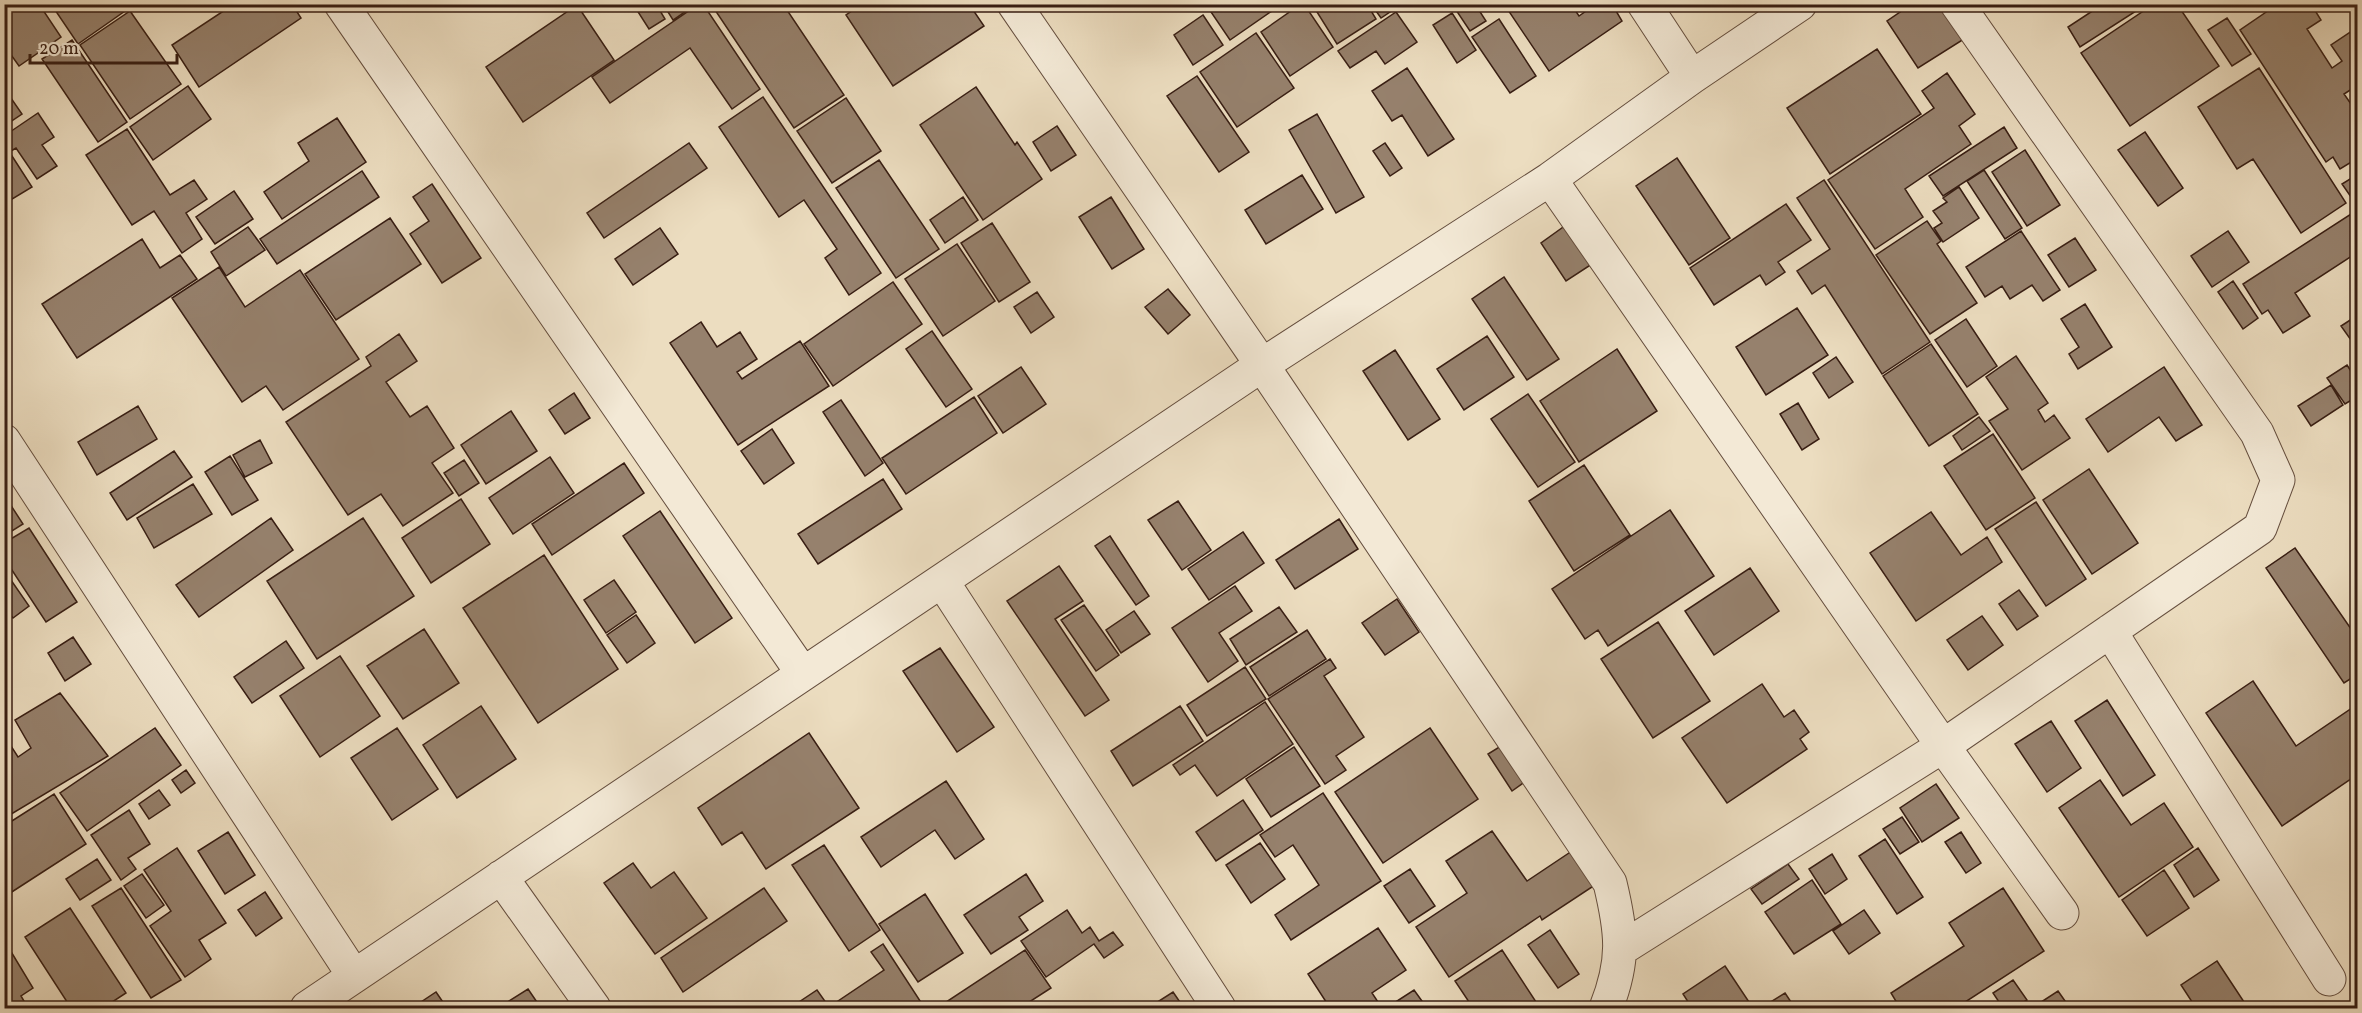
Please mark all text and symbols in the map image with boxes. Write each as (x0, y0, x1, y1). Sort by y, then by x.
scale bar (30, 27, 177, 65)
text: 20 m (39, 37, 79, 62)

